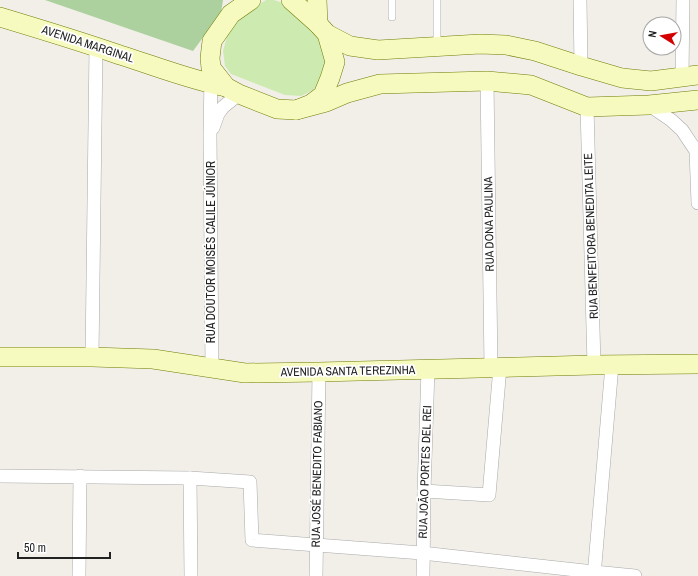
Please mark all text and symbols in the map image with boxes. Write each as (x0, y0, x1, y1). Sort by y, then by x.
north arrow (642, 16, 682, 56)
street label: AVENIDA MARGINAL (39, 21, 137, 67)
text: N (645, 30, 660, 39)
street label: RUA BENFEITORA BENEDITA LEITE (580, 153, 602, 319)
street label: RUA DOUTOR MOISÉS CALILE JÚNIOR (203, 161, 219, 343)
street label: RUA DONA PAULINA (480, 176, 498, 272)
street label: AVENIDA SANTA TEREZINHA (280, 362, 416, 380)
street label: RUA JOSÉ BENEDITO FABIANO (308, 400, 326, 548)
street label: RUA JOÃO PORTES DEL REI (415, 405, 435, 539)
scale bar (18, 534, 110, 560)
text: 50 m (24, 540, 46, 556)

